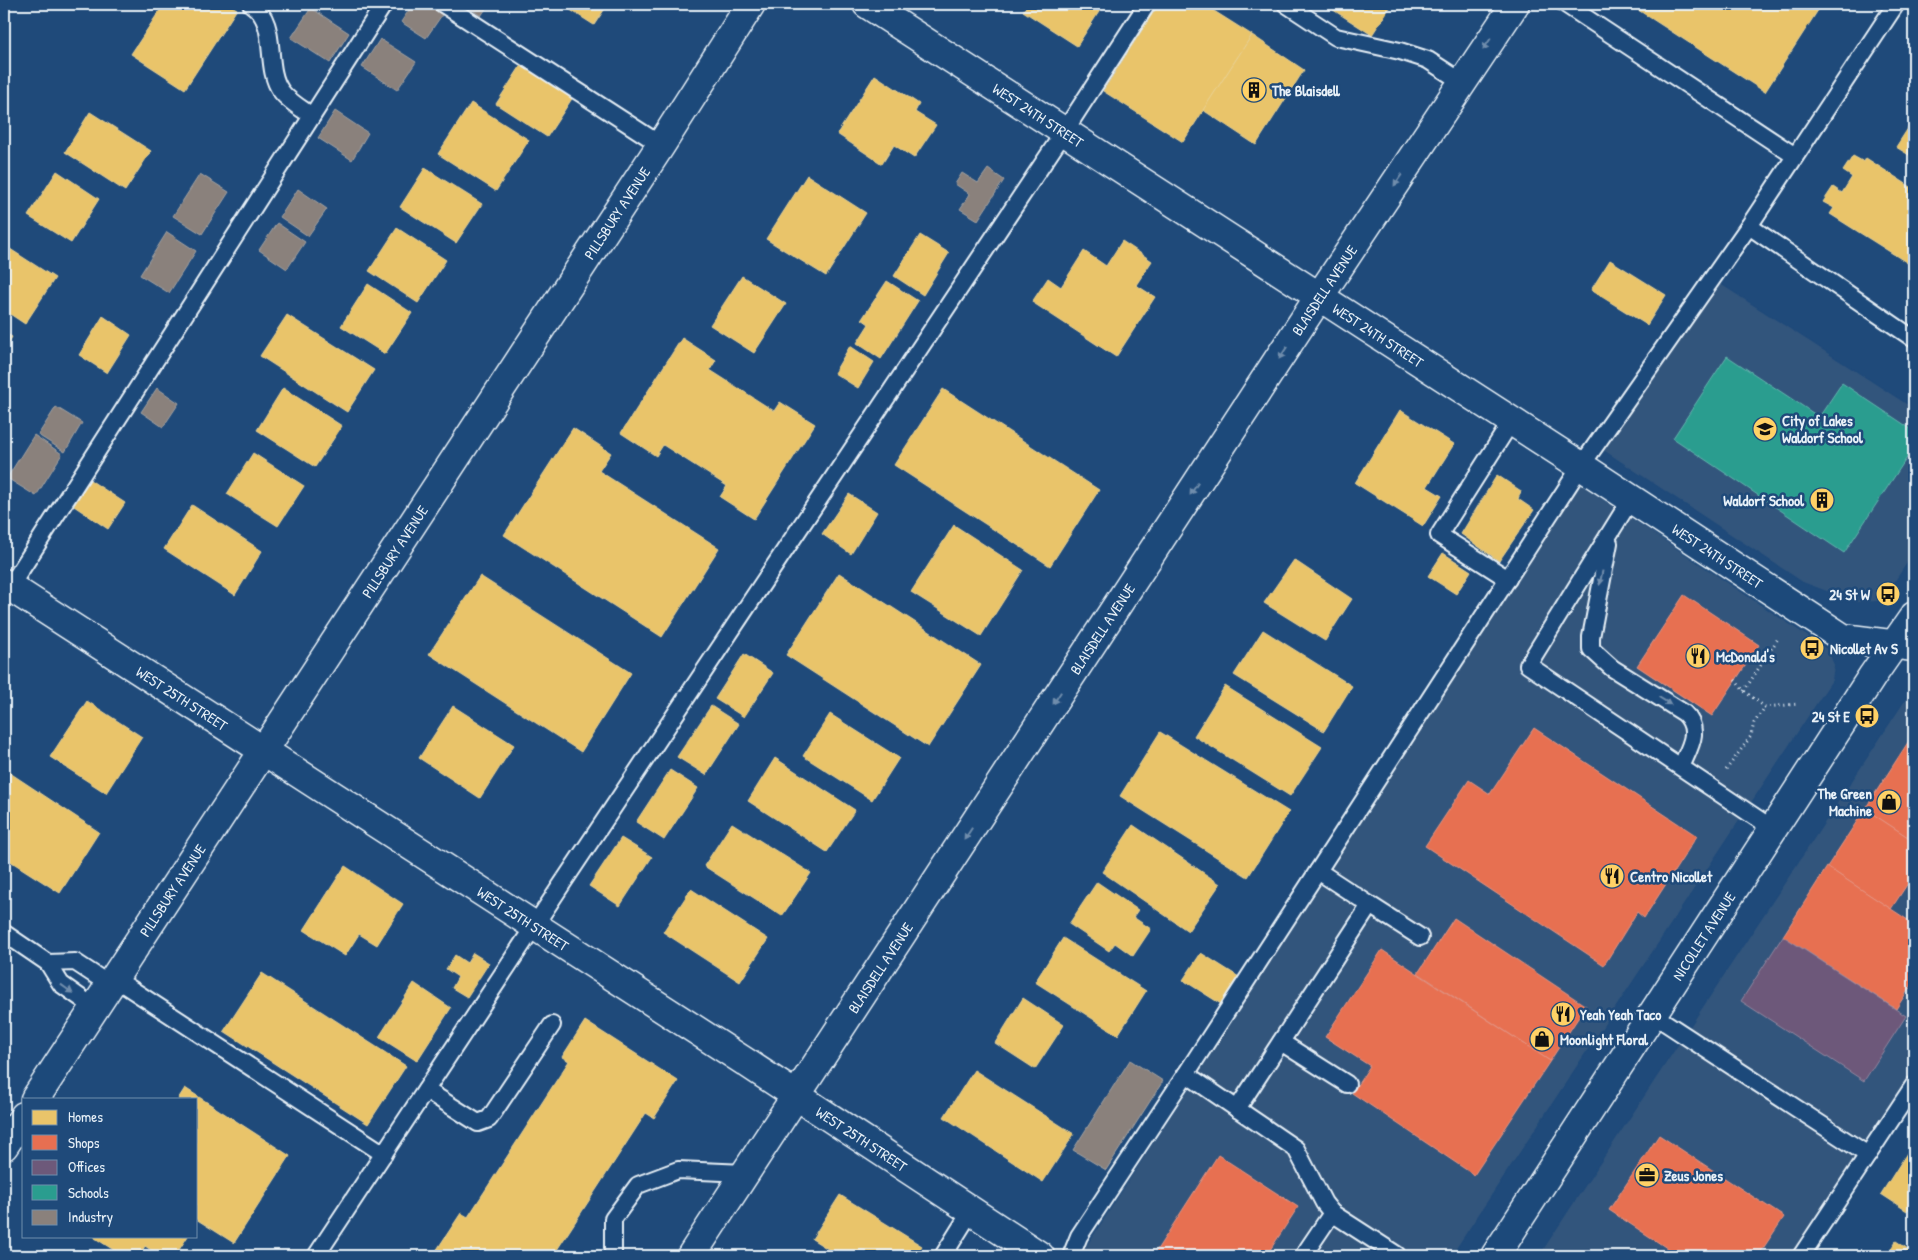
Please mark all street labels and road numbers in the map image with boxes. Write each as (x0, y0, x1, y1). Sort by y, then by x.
street label: WEST 24TH STREET (989, 78, 1089, 153)
street label: PILLSBURY AVENUE (578, 162, 655, 263)
street label: BLAISDELL AVENUE (1286, 240, 1362, 339)
street label: WEST 24TH STREET (1329, 298, 1429, 373)
street label: PILLSBURY AVENUE (356, 501, 433, 602)
street label: WEST 24TH STREET (1668, 518, 1768, 594)
street label: BLAISDELL AVENUE (1064, 579, 1140, 678)
street label: WEST 25TH STREET (132, 661, 233, 736)
street label: PILLSBURY AVENUE (134, 839, 210, 940)
street label: WEST 25TH STREET (473, 881, 574, 956)
street label: NICOLLET AVENUE (1667, 887, 1740, 984)
street label: BLAISDELL AVENUE (843, 918, 918, 1017)
street label: WEST 25TH STREET (812, 1101, 912, 1177)

